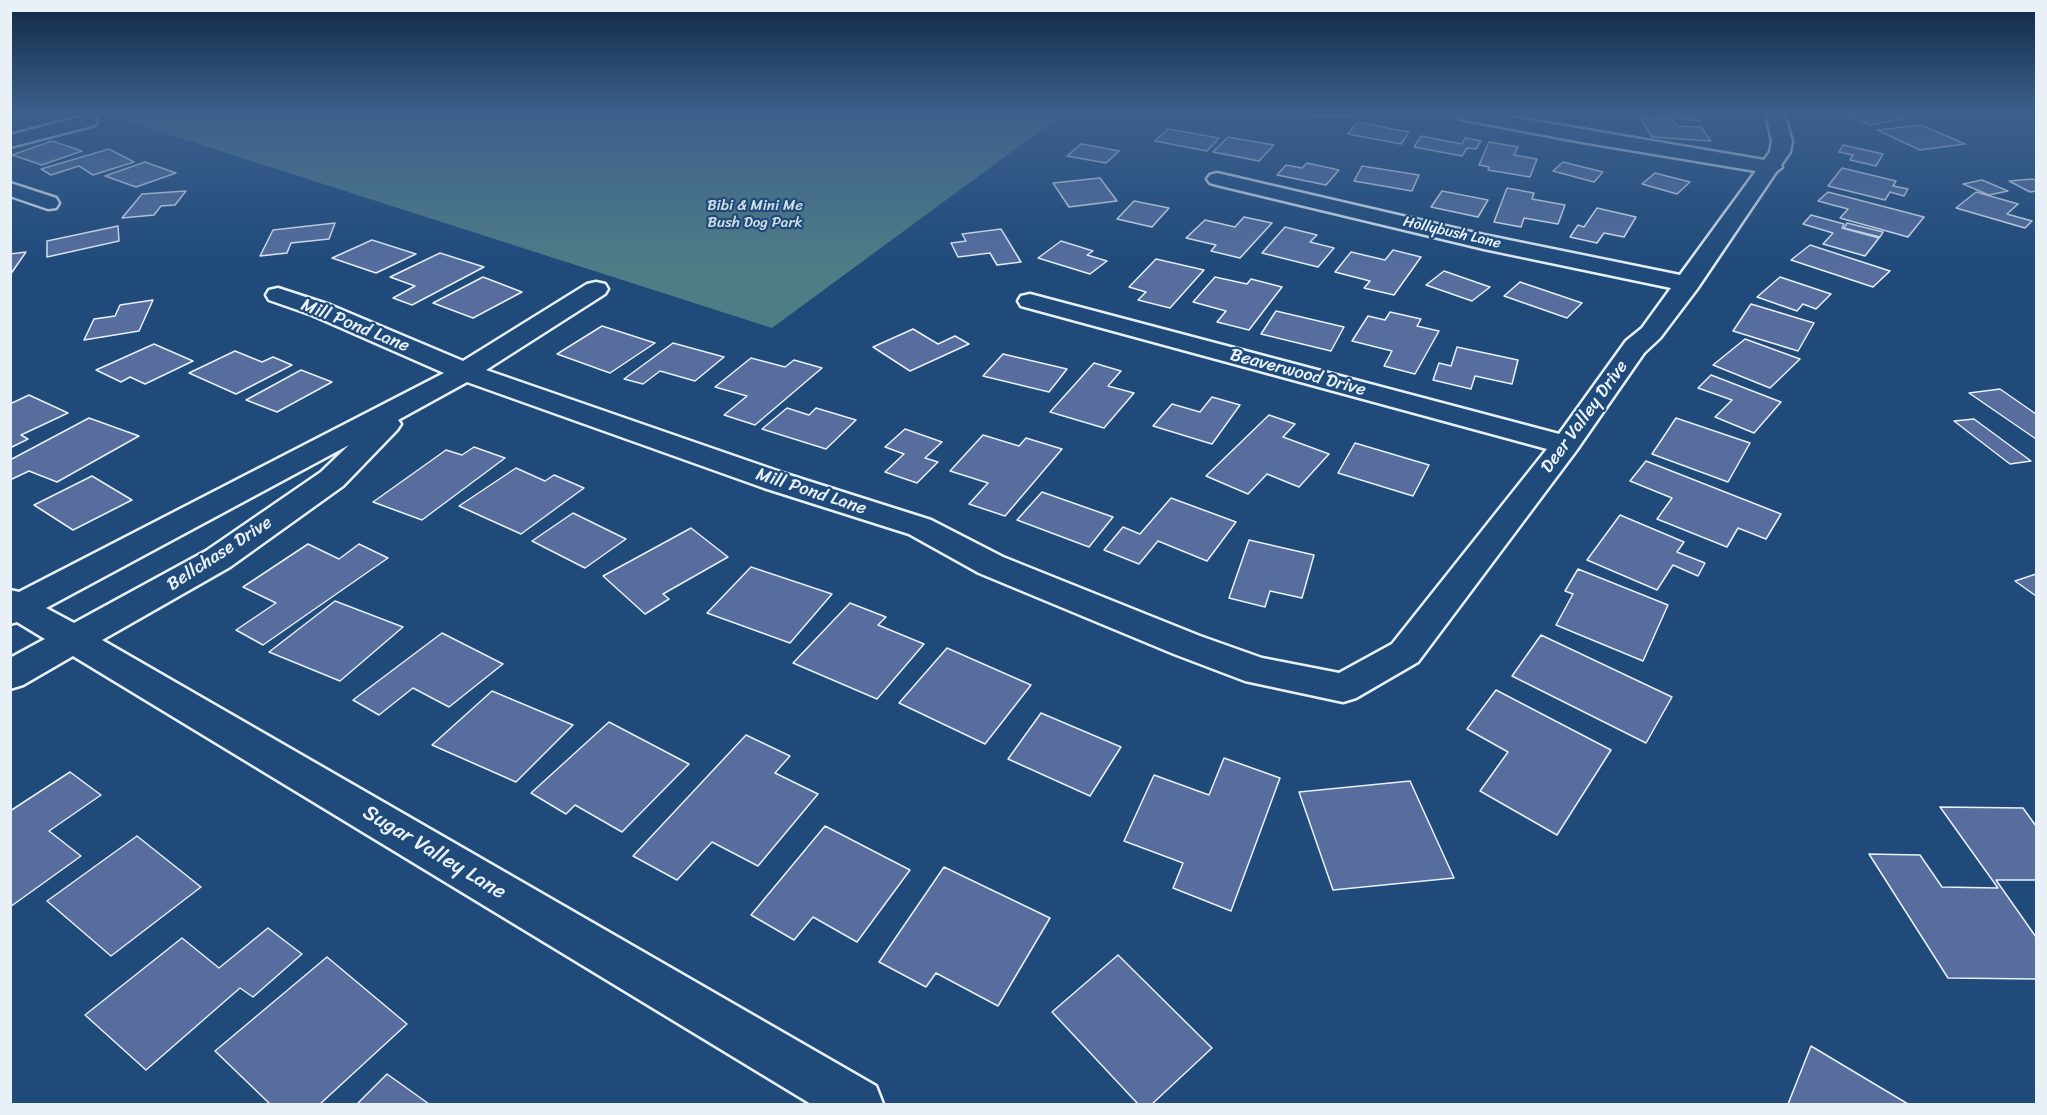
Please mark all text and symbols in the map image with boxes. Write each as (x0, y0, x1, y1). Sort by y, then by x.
park label: Bibi & Mini Me Bush Dog Park (707, 197, 803, 232)
street label: Hollybush Lane (1401, 213, 1503, 253)
street label: Mill Pond Lane (298, 294, 412, 358)
street label: Beaverwood Drive (1228, 344, 1368, 402)
street label: Deer Valley Drive (1537, 356, 1633, 478)
street label: Mill Pond Lane (753, 464, 869, 520)
street label: Bellchase Drive (164, 512, 276, 596)
street label: Sugar Valley Lane (358, 800, 510, 906)

